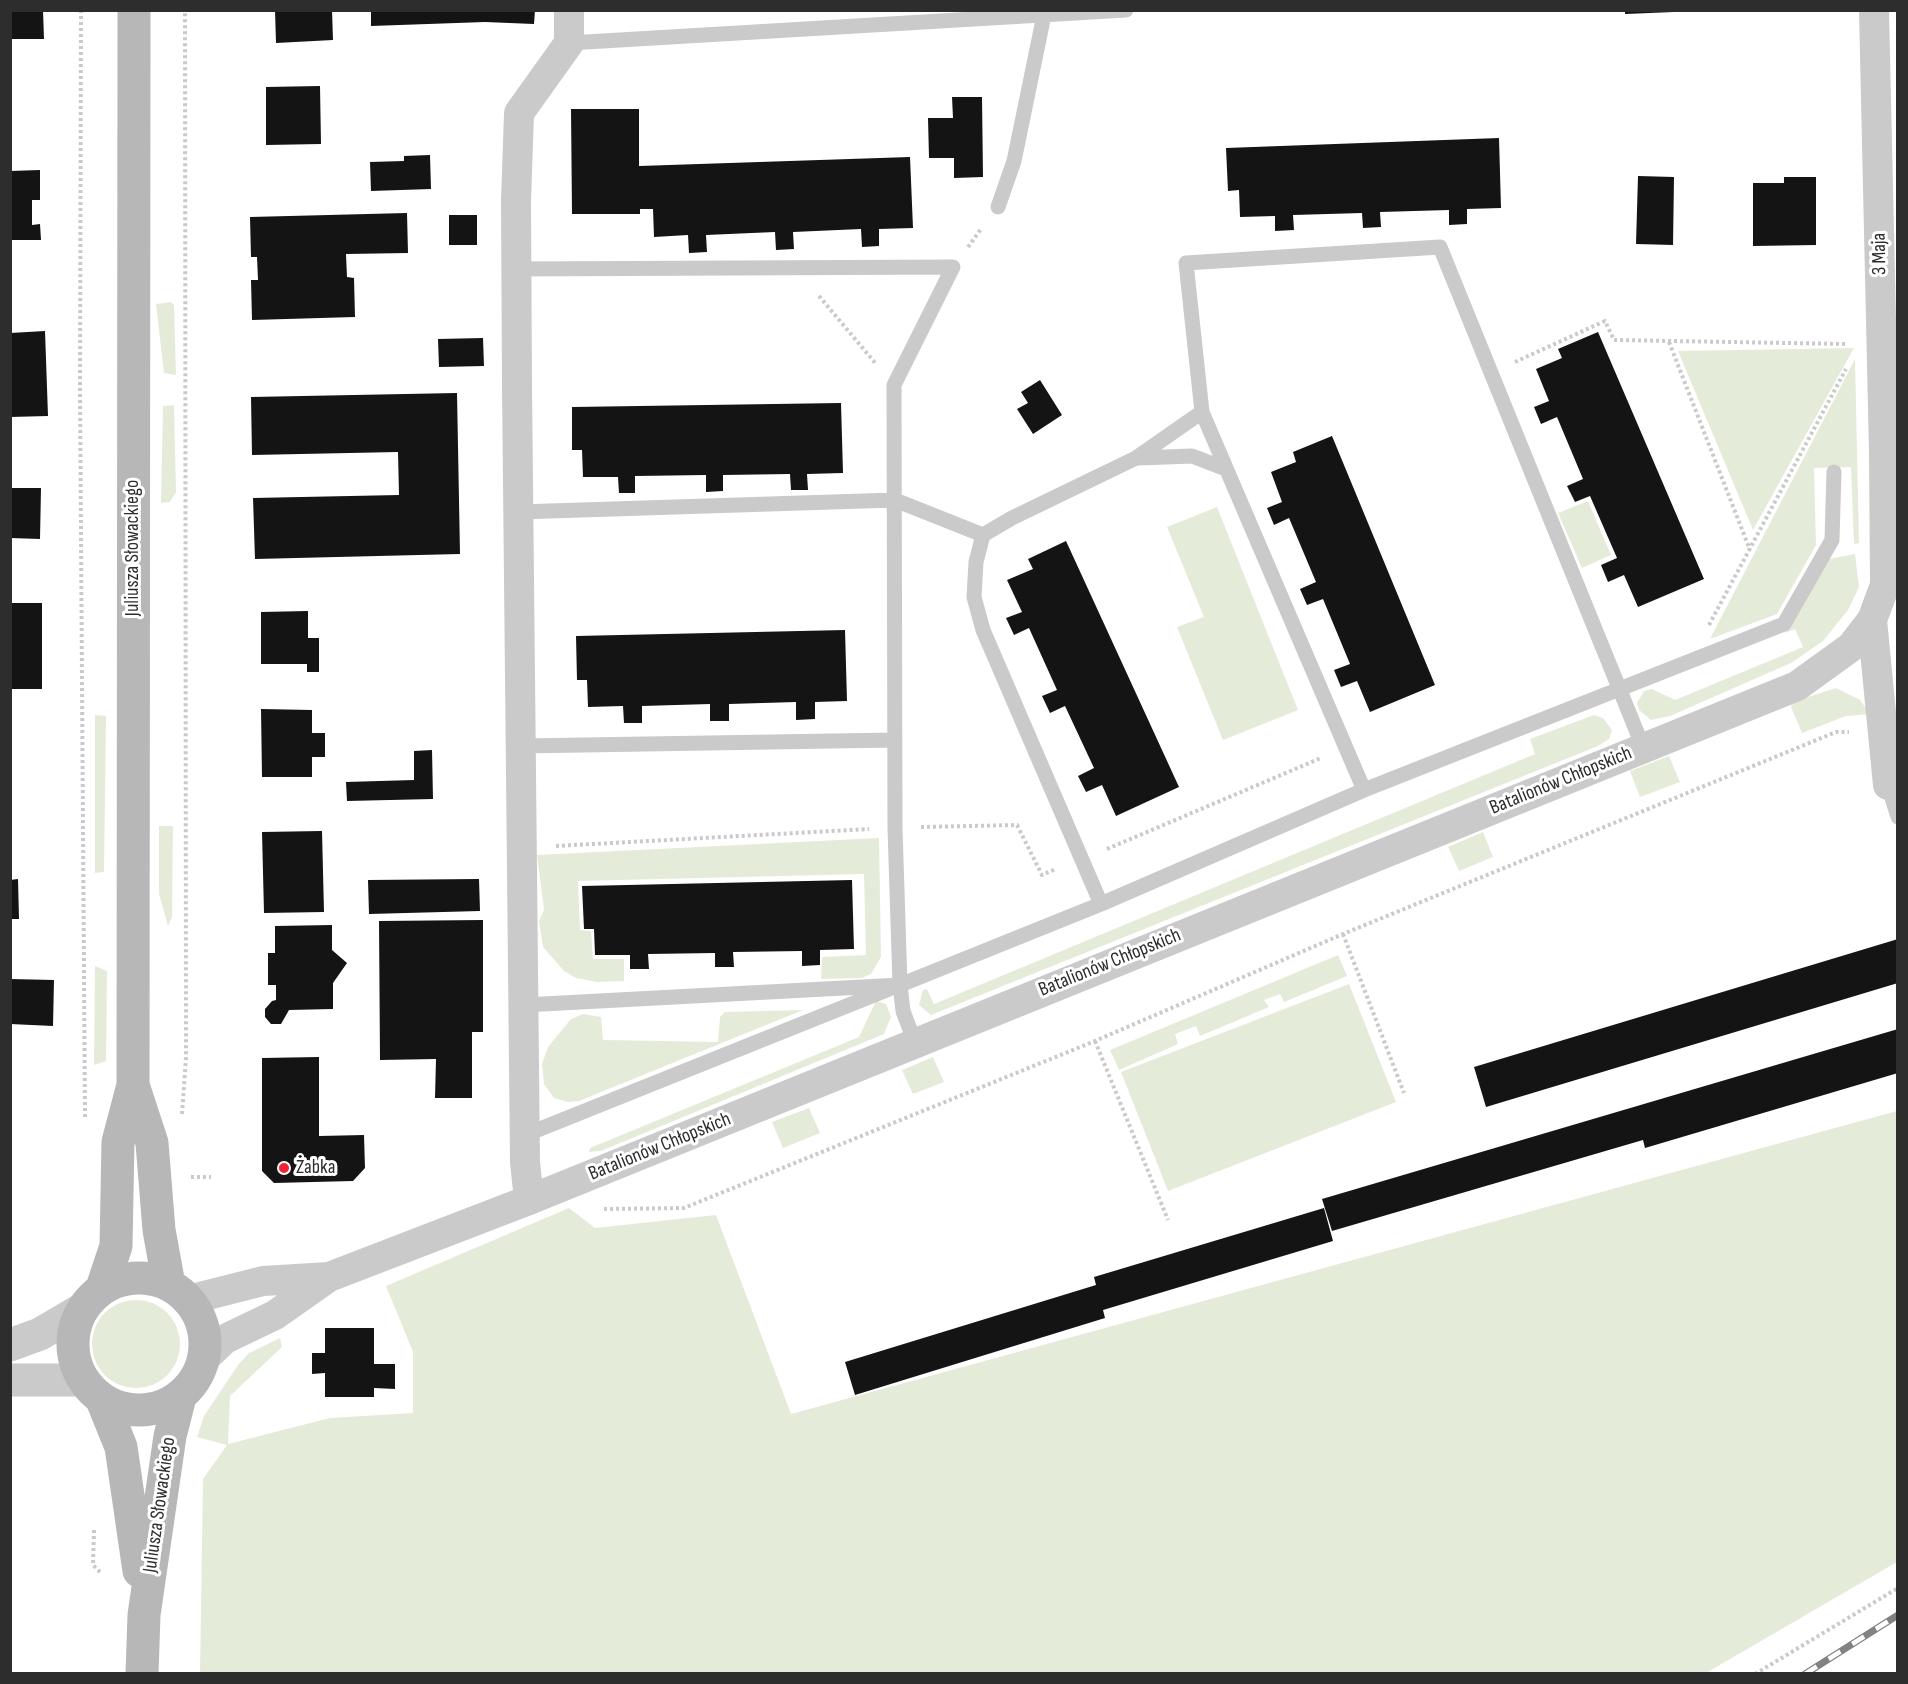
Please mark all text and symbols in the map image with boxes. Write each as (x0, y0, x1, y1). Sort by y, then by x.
street label: 3 Maja (1868, 233, 1892, 275)
street label: Juliusza Słowackiego (121, 480, 145, 616)
street label: Batalionów Chłopskich (1486, 742, 1636, 820)
street label: Batalionów Chłopskich (1035, 924, 1185, 1002)
street label: Batalionów Chłopskich (585, 1108, 735, 1186)
place label: Żabka (296, 1156, 335, 1180)
marker: Żabka (277, 1161, 291, 1175)
street label: Juliusza Słowackiego (139, 1436, 181, 1574)

